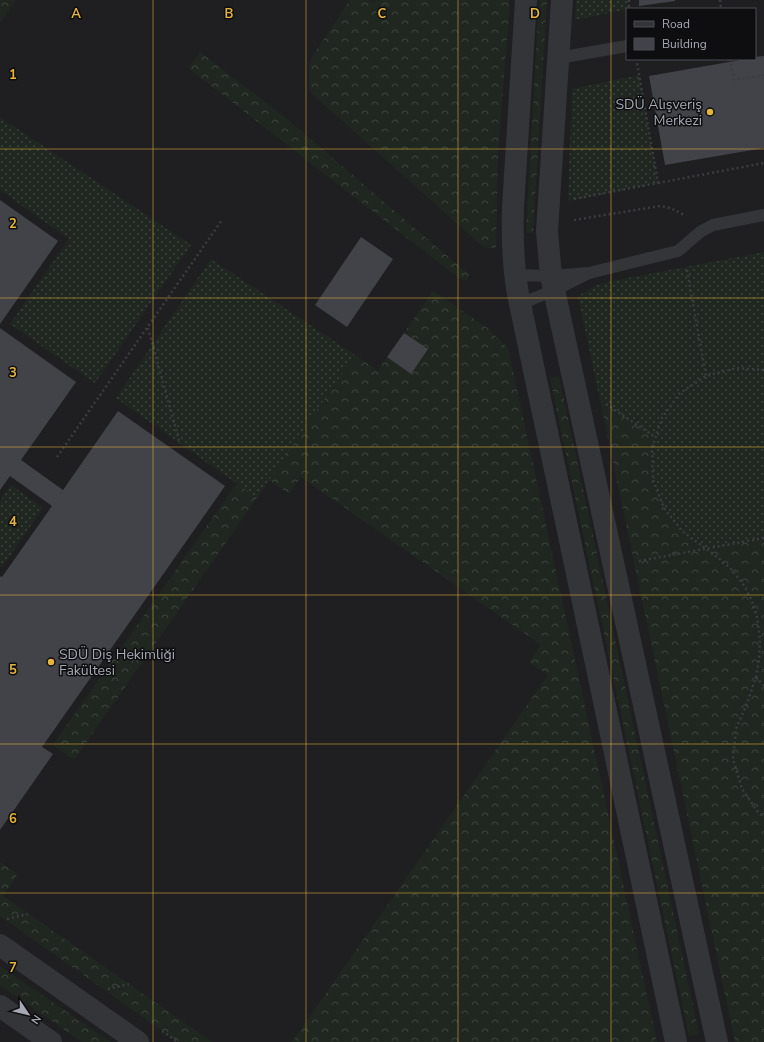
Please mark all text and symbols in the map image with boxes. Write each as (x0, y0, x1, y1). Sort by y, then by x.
text: A (71, 5, 81, 23)
text: B (225, 5, 234, 23)
text: C (378, 5, 387, 23)
text: D (530, 5, 540, 23)
legend (626, 8, 756, 60)
text: Road (662, 16, 690, 32)
text: Building (662, 36, 707, 52)
text: 1 (9, 66, 17, 84)
place label: SDÜ Alışveriş Merkezi (615, 95, 702, 130)
marker: SDÜ Alışveriş Merkezi (705, 107, 715, 117)
text: 2 (9, 215, 17, 233)
text: 3 (9, 364, 17, 382)
text: 4 (9, 513, 17, 531)
place label: SDÜ Diş Hekimliği Fakültesi (59, 645, 175, 680)
marker: SDÜ Diş Hekimliği Fakültesi (46, 657, 56, 667)
text: 5 (9, 661, 17, 679)
text: 6 (9, 810, 17, 828)
text: 7 (9, 959, 17, 977)
north arrow (8, 994, 48, 1034)
text: N (27, 1012, 44, 1027)

